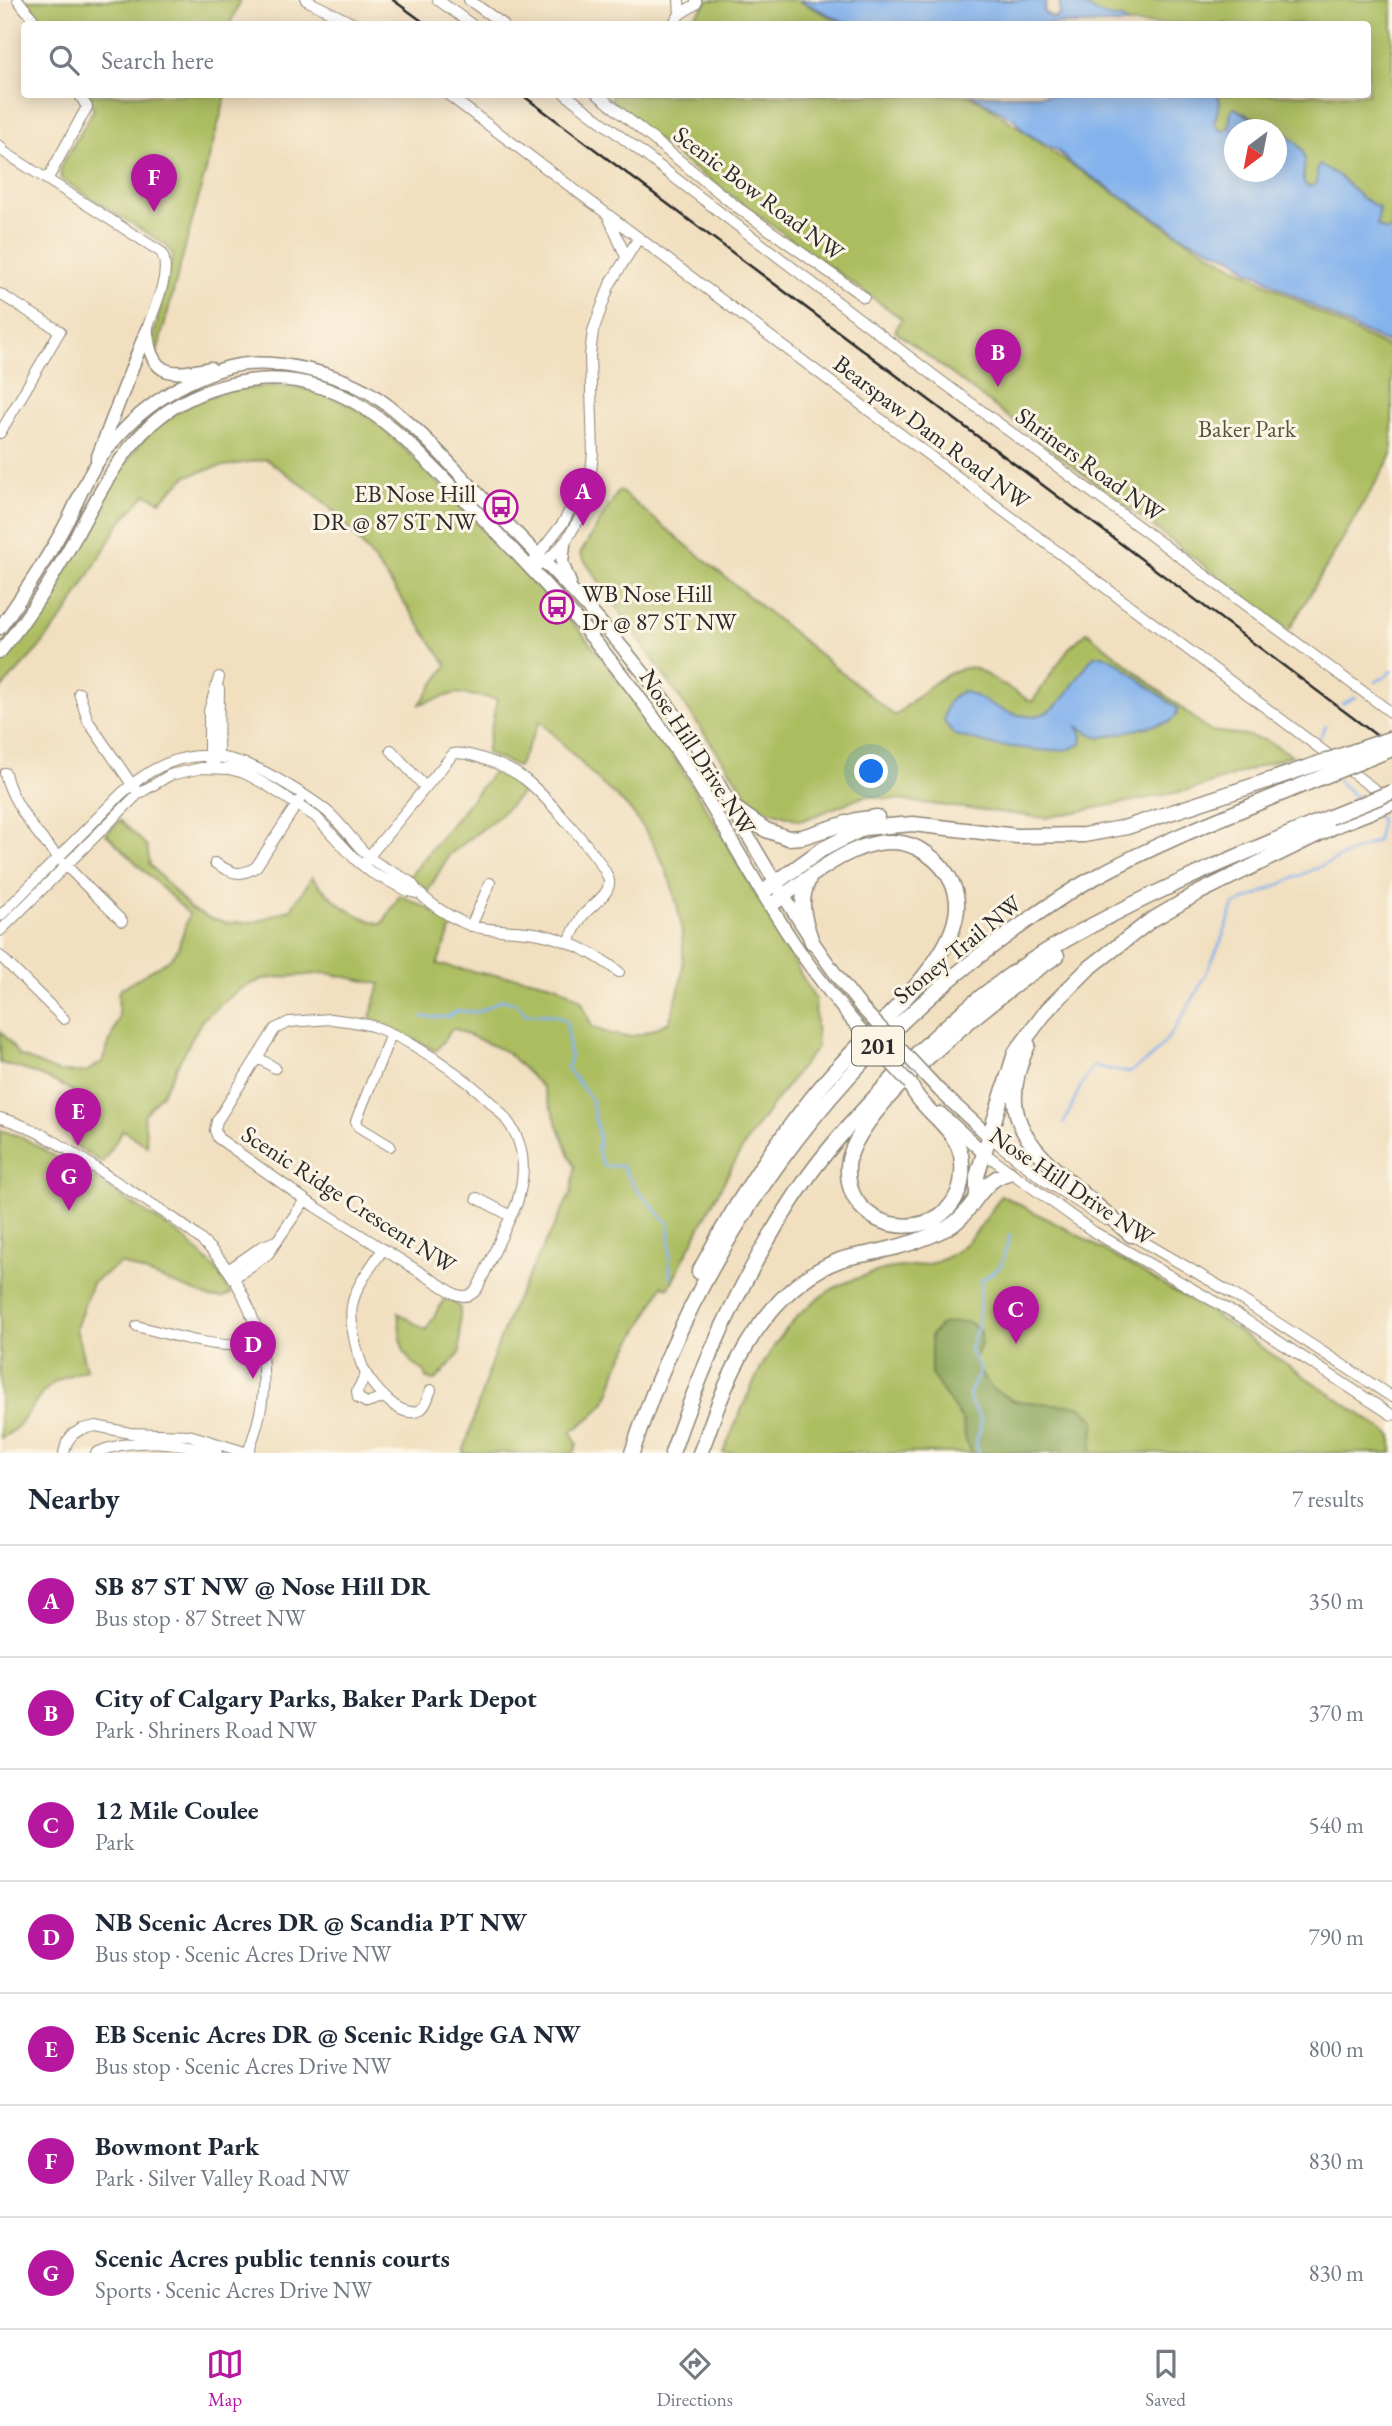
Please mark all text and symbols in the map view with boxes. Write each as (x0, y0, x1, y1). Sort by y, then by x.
search box (21, 21, 1371, 98)
icon: search (45, 41, 83, 79)
text: Search here (101, 43, 214, 77)
street label: Scenic Bow Road NW (667, 119, 851, 268)
north arrow (1224, 119, 1287, 182)
pin: F (131, 154, 177, 212)
pin: B (975, 329, 1021, 387)
street label: Bearspaw Dam Road NW (828, 349, 1036, 515)
street label: Shriners Road NW (1010, 400, 1171, 529)
park label: Baker Park (1198, 413, 1297, 444)
pin: A (560, 468, 606, 526)
place label: EB Nose Hill DR @ 87 ST NW (312, 478, 477, 537)
bus stop icon: EB Nose Hill DR @ 87 ST NW (482, 488, 520, 526)
place label: WB Nose Hill Dr @ 87 ST NW (582, 578, 738, 637)
bus stop icon: WB Nose Hill Dr @ 87 ST NW (538, 588, 576, 626)
street label: Nose Hill Drive NW (633, 663, 764, 842)
your location (854, 754, 888, 788)
street label: Stoney Trail NW (886, 887, 1028, 1010)
road number: 201 (852, 1026, 904, 1065)
pin: E (55, 1088, 101, 1146)
street label: Scenic Ridge Crescent NW (236, 1118, 463, 1280)
street label: Nose Hill Drive NW (984, 1120, 1161, 1253)
pin: G (46, 1153, 92, 1211)
pin: C (993, 1286, 1039, 1344)
pin: D (230, 1321, 276, 1379)
text: Nearby (28, 1479, 120, 1518)
text: 7 results (1292, 1484, 1364, 1514)
text: SB 87 ST NW @ Nose Hill DR (95, 1569, 430, 1603)
text: A (43, 1586, 59, 1616)
text: 350 m (1308, 1586, 1364, 1616)
text: Bus stop · 87 Street NW (95, 1603, 306, 1633)
text: City of Calgary Parks, Baker Park Depot (95, 1681, 537, 1715)
text: B (44, 1698, 58, 1728)
text: 370 m (1308, 1698, 1364, 1728)
text: Park · Shriners Road NW (95, 1715, 317, 1745)
text: 12 Mile Coulee (95, 1793, 259, 1827)
text: C (43, 1810, 59, 1840)
text: 540 m (1308, 1810, 1364, 1840)
text: Park (95, 1827, 134, 1857)
text: NB Scenic Acres DR @ Scandia PT NW (95, 1905, 527, 1939)
text: D (42, 1922, 60, 1952)
text: 790 m (1308, 1922, 1364, 1952)
text: Bus stop · Scenic Acres Drive NW (95, 1939, 391, 1969)
text: EB Scenic Acres DR @ Scenic Ridge GA NW (95, 2017, 581, 2051)
text: E (44, 2034, 58, 2064)
text: 800 m (1308, 2034, 1364, 2064)
text: Bus stop · Scenic Acres Drive NW (95, 2051, 391, 2081)
text: Bowmont Park (95, 2129, 259, 2163)
text: F (45, 2146, 57, 2176)
text: 830 m (1308, 2146, 1364, 2176)
text: Park · Silver Valley Road NW (95, 2163, 350, 2193)
text: Scenic Acres public tennis courts (95, 2241, 450, 2275)
text: G (43, 2258, 59, 2288)
text: 830 m (1308, 2258, 1364, 2288)
text: Sports · Scenic Acres Drive NW (95, 2275, 372, 2305)
tab: Map (206, 2345, 244, 2412)
tab: Directions (656, 2345, 733, 2412)
tab: Saved (1145, 2345, 1186, 2412)

